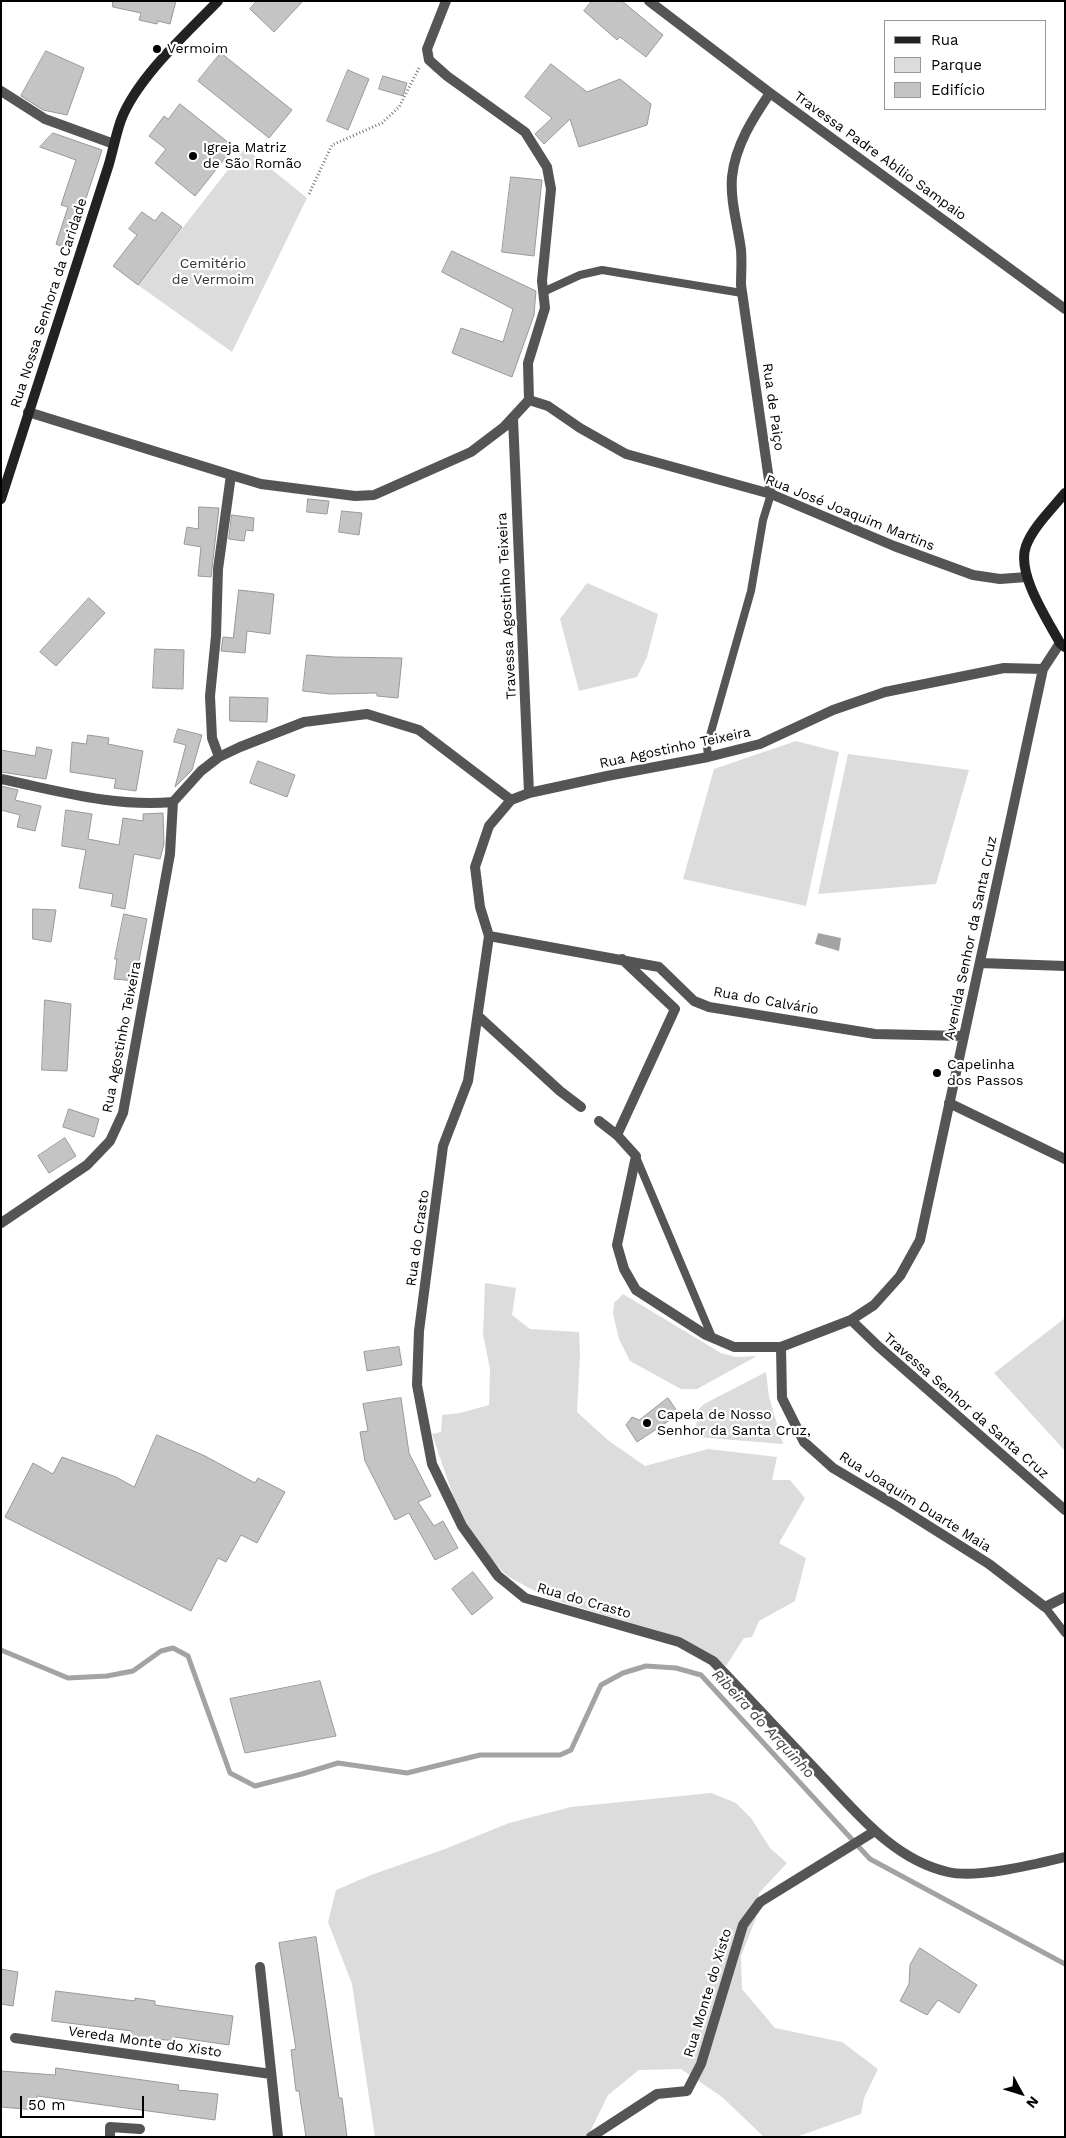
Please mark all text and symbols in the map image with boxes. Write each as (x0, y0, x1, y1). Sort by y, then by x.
legend (884, 20, 1046, 110)
text: Rua (931, 31, 959, 49)
place label: Vermoim (167, 41, 228, 57)
marker: Vermoim (151, 43, 163, 55)
text: Parque (931, 56, 982, 74)
text: Edifício (931, 81, 985, 99)
street label: Travessa Padre Abílio Sampaio (791, 88, 969, 224)
place label: Igreja Matriz de São Romão (203, 140, 302, 172)
marker: Igreja Matriz de São Romão (187, 150, 199, 162)
street label: Rua Nossa Senhora da Caridade (7, 196, 91, 410)
park label: Cemitério de Vermoim (172, 256, 254, 288)
street label: Rua de Paiço (759, 362, 787, 452)
street label: Rua José Joaquim Martins (763, 471, 937, 555)
street label: Travessa Agostinho Teixeira (494, 512, 520, 700)
street label: Rua Agostinho Teixeira (598, 724, 752, 772)
street label: Avenida Senhor da Santa Cruz (941, 834, 1001, 1042)
street label: Rua Agostinho Teixeira (99, 960, 145, 1114)
street label: Rua do Calvário (712, 983, 820, 1019)
place label: Capelinha dos Passos (947, 1057, 1023, 1090)
marker: Capelinha dos Passos (931, 1067, 943, 1079)
street label: Rua do Crasto (403, 1189, 433, 1287)
street label: Travessa Senhor da Santa Cruz (880, 1330, 1052, 1482)
place label: Capela de Nosso Senhor da Santa Cruz, (657, 1407, 811, 1440)
marker: Capela de Nosso Senhor da Santa Cruz, (641, 1417, 653, 1429)
street label: Rua Joaquim Duarte Maia (836, 1448, 994, 1556)
street label: Rua do Crasto (535, 1580, 633, 1622)
water label: Ribeira do Arquinho (708, 1666, 818, 1782)
street label: Rua Monte do Xisto (680, 1927, 736, 2059)
street label: Vereda Monte do Xisto (67, 2023, 223, 2061)
north arrow (996, 2068, 1046, 2118)
scale bar (22, 2086, 146, 2118)
text: N (1023, 2093, 1042, 2112)
text: 50 m (28, 2096, 65, 2114)

